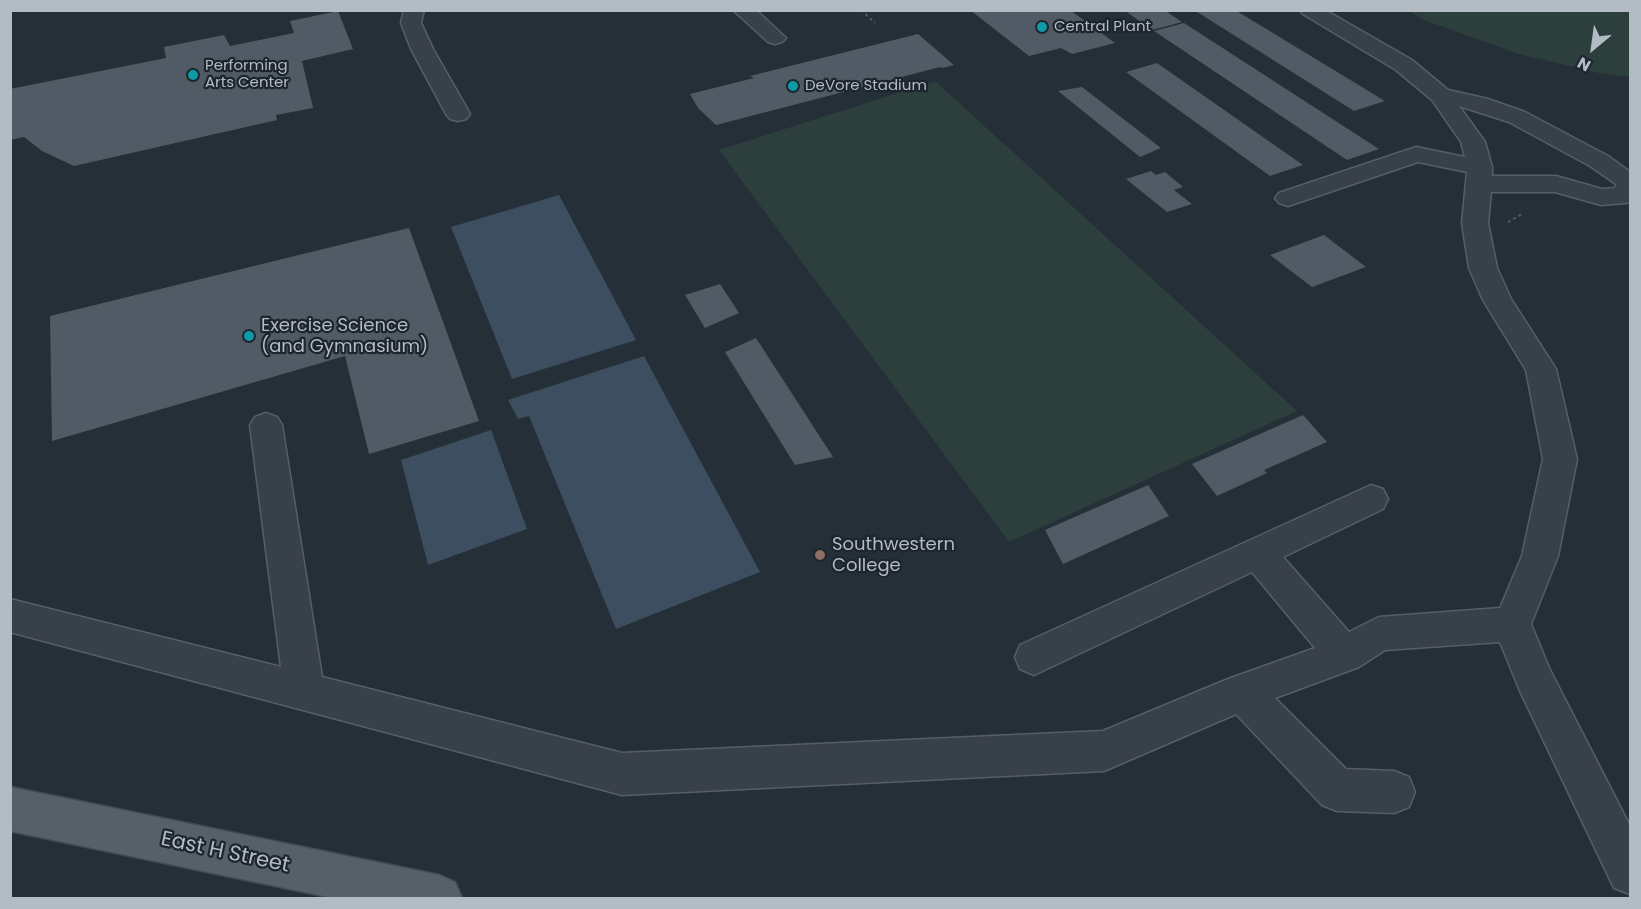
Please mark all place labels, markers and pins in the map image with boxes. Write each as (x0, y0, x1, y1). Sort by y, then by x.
place label: Central Plant (1054, 18, 1151, 36)
marker: Central Plant (1035, 20, 1049, 34)
place label: Performing Arts Center (205, 57, 289, 92)
marker: Performing Arts Center (186, 68, 200, 82)
place label: DeVore Stadium (805, 77, 927, 95)
marker: DeVore Stadium (786, 79, 800, 93)
place label: Exercise Science (and Gymnasium) (261, 315, 428, 358)
marker: Exercise Science (and Gymnasium) (242, 329, 256, 343)
place label: Southwestern College (832, 534, 955, 576)
marker: Southwestern College (813, 548, 827, 562)

